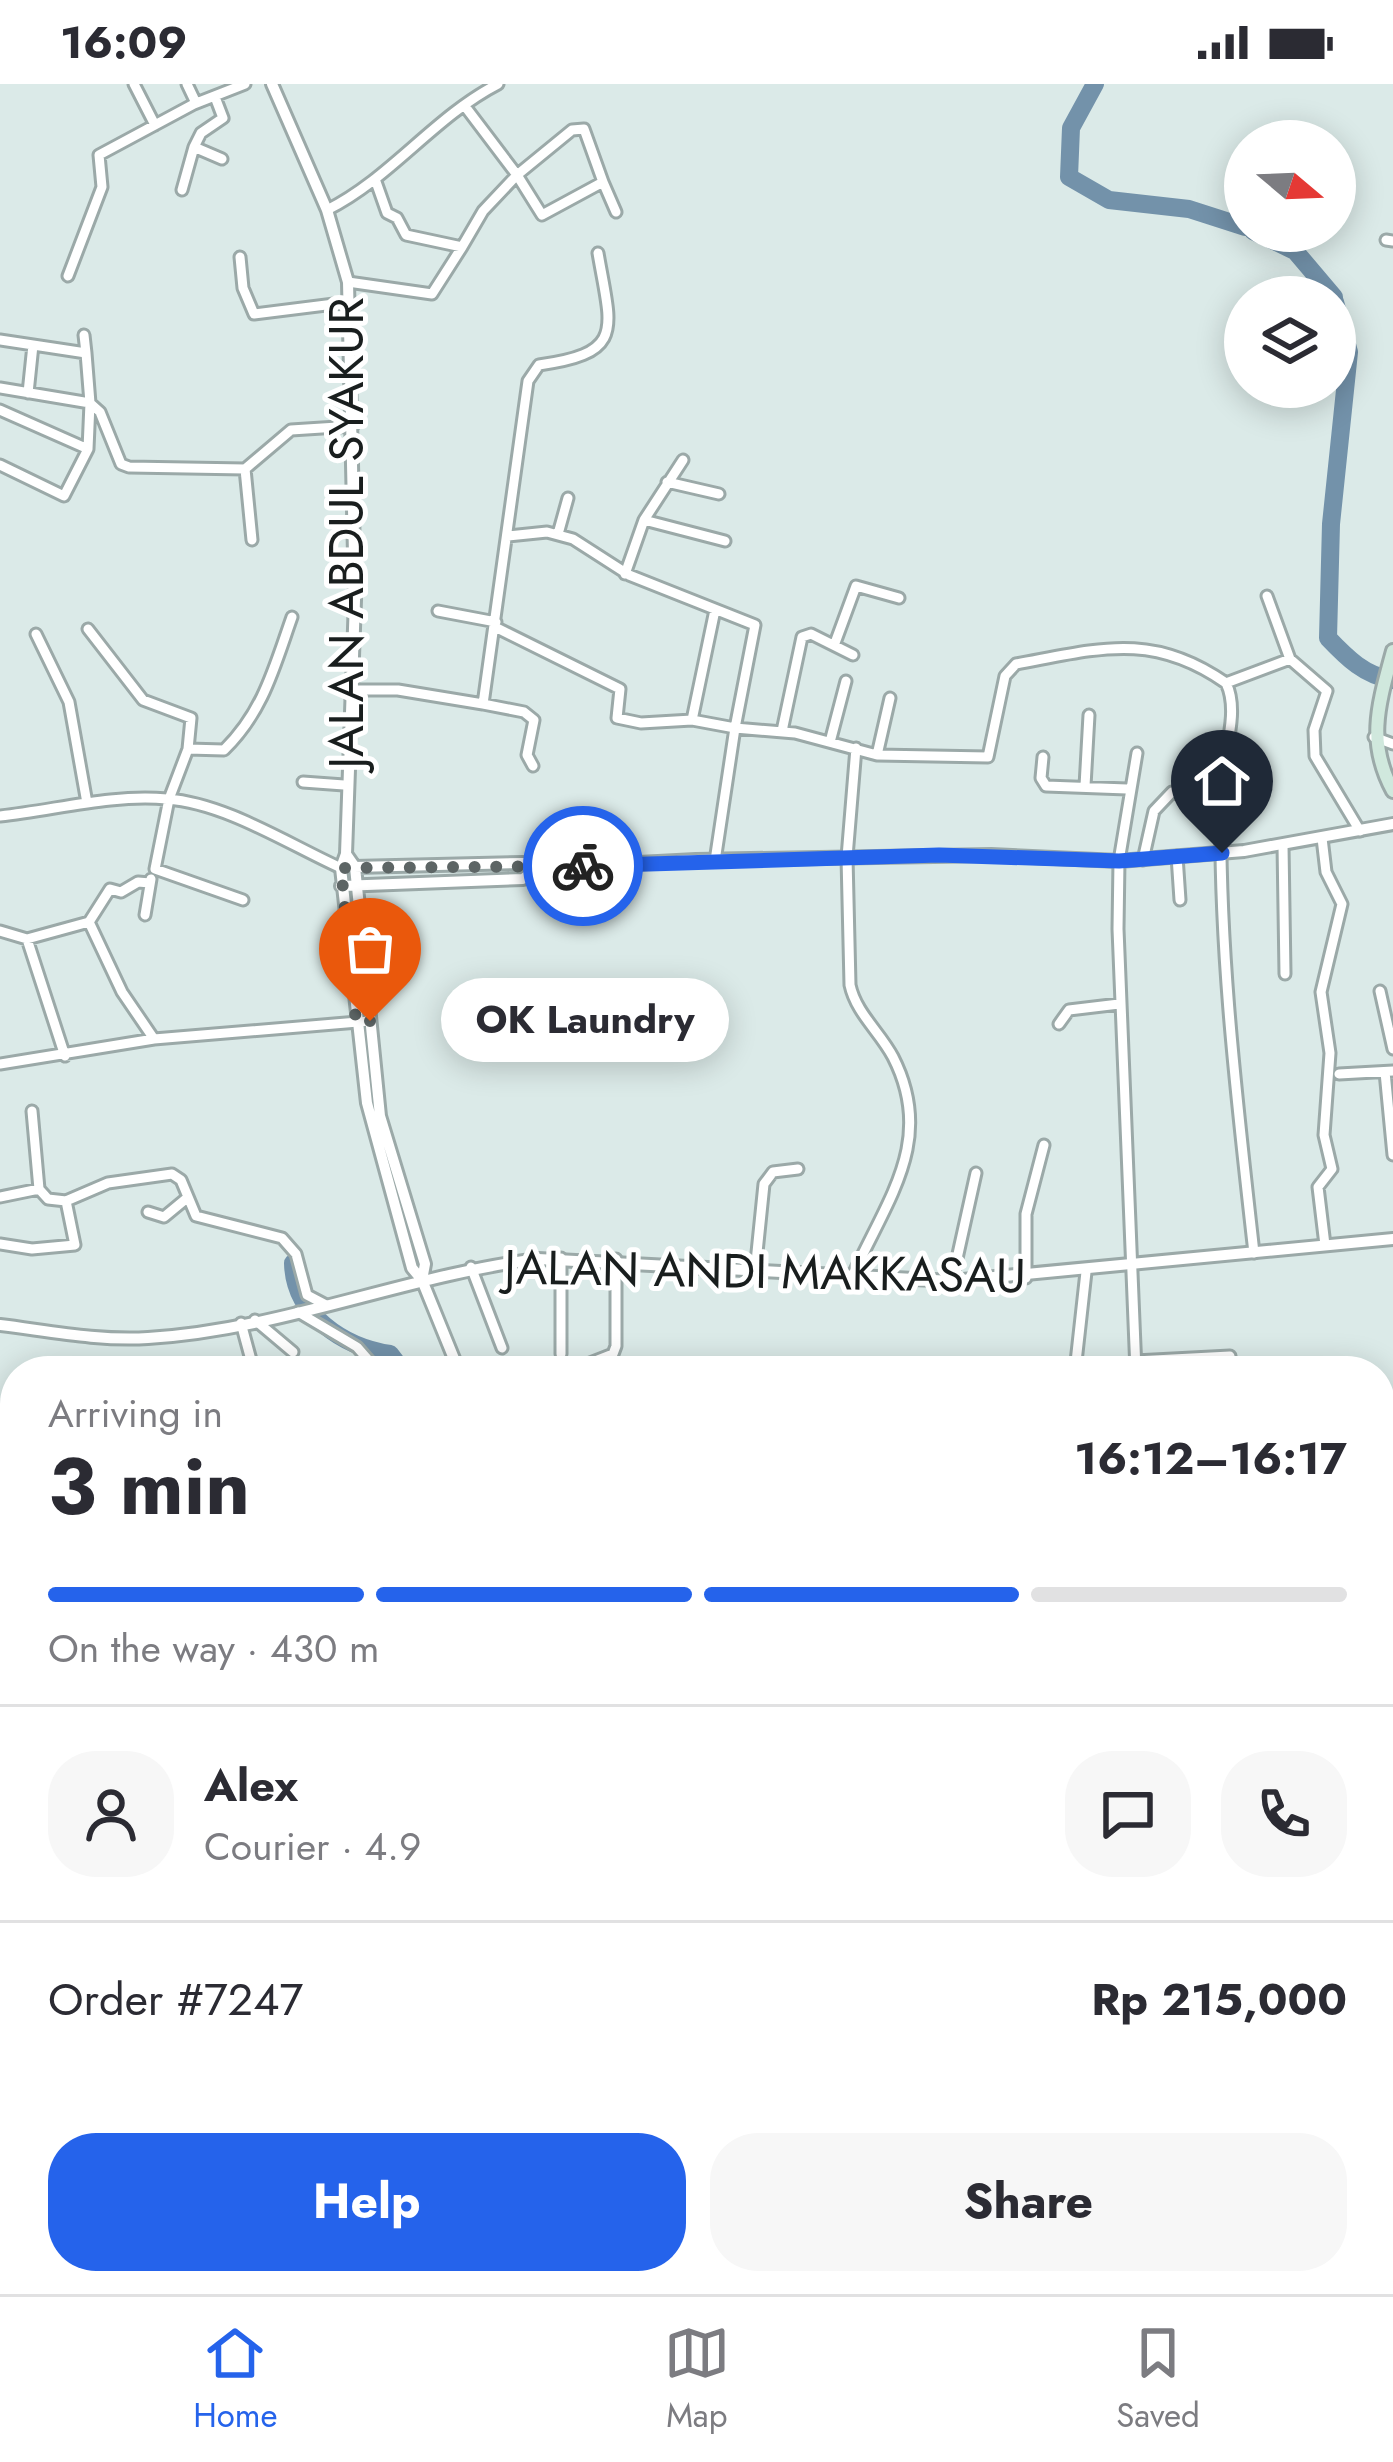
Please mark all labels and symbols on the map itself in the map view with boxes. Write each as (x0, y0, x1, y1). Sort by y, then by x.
north arrow (1224, 120, 1356, 252)
street label: JALAN ABDUL SYAKUR (312, 297, 381, 774)
pin (1171, 730, 1273, 853)
courier (523, 806, 643, 926)
pin (319, 898, 421, 1021)
callout: OK Laundry (442, 979, 730, 1063)
street label: JALAN ANDI MAKKASAU (498, 1232, 1026, 1311)

